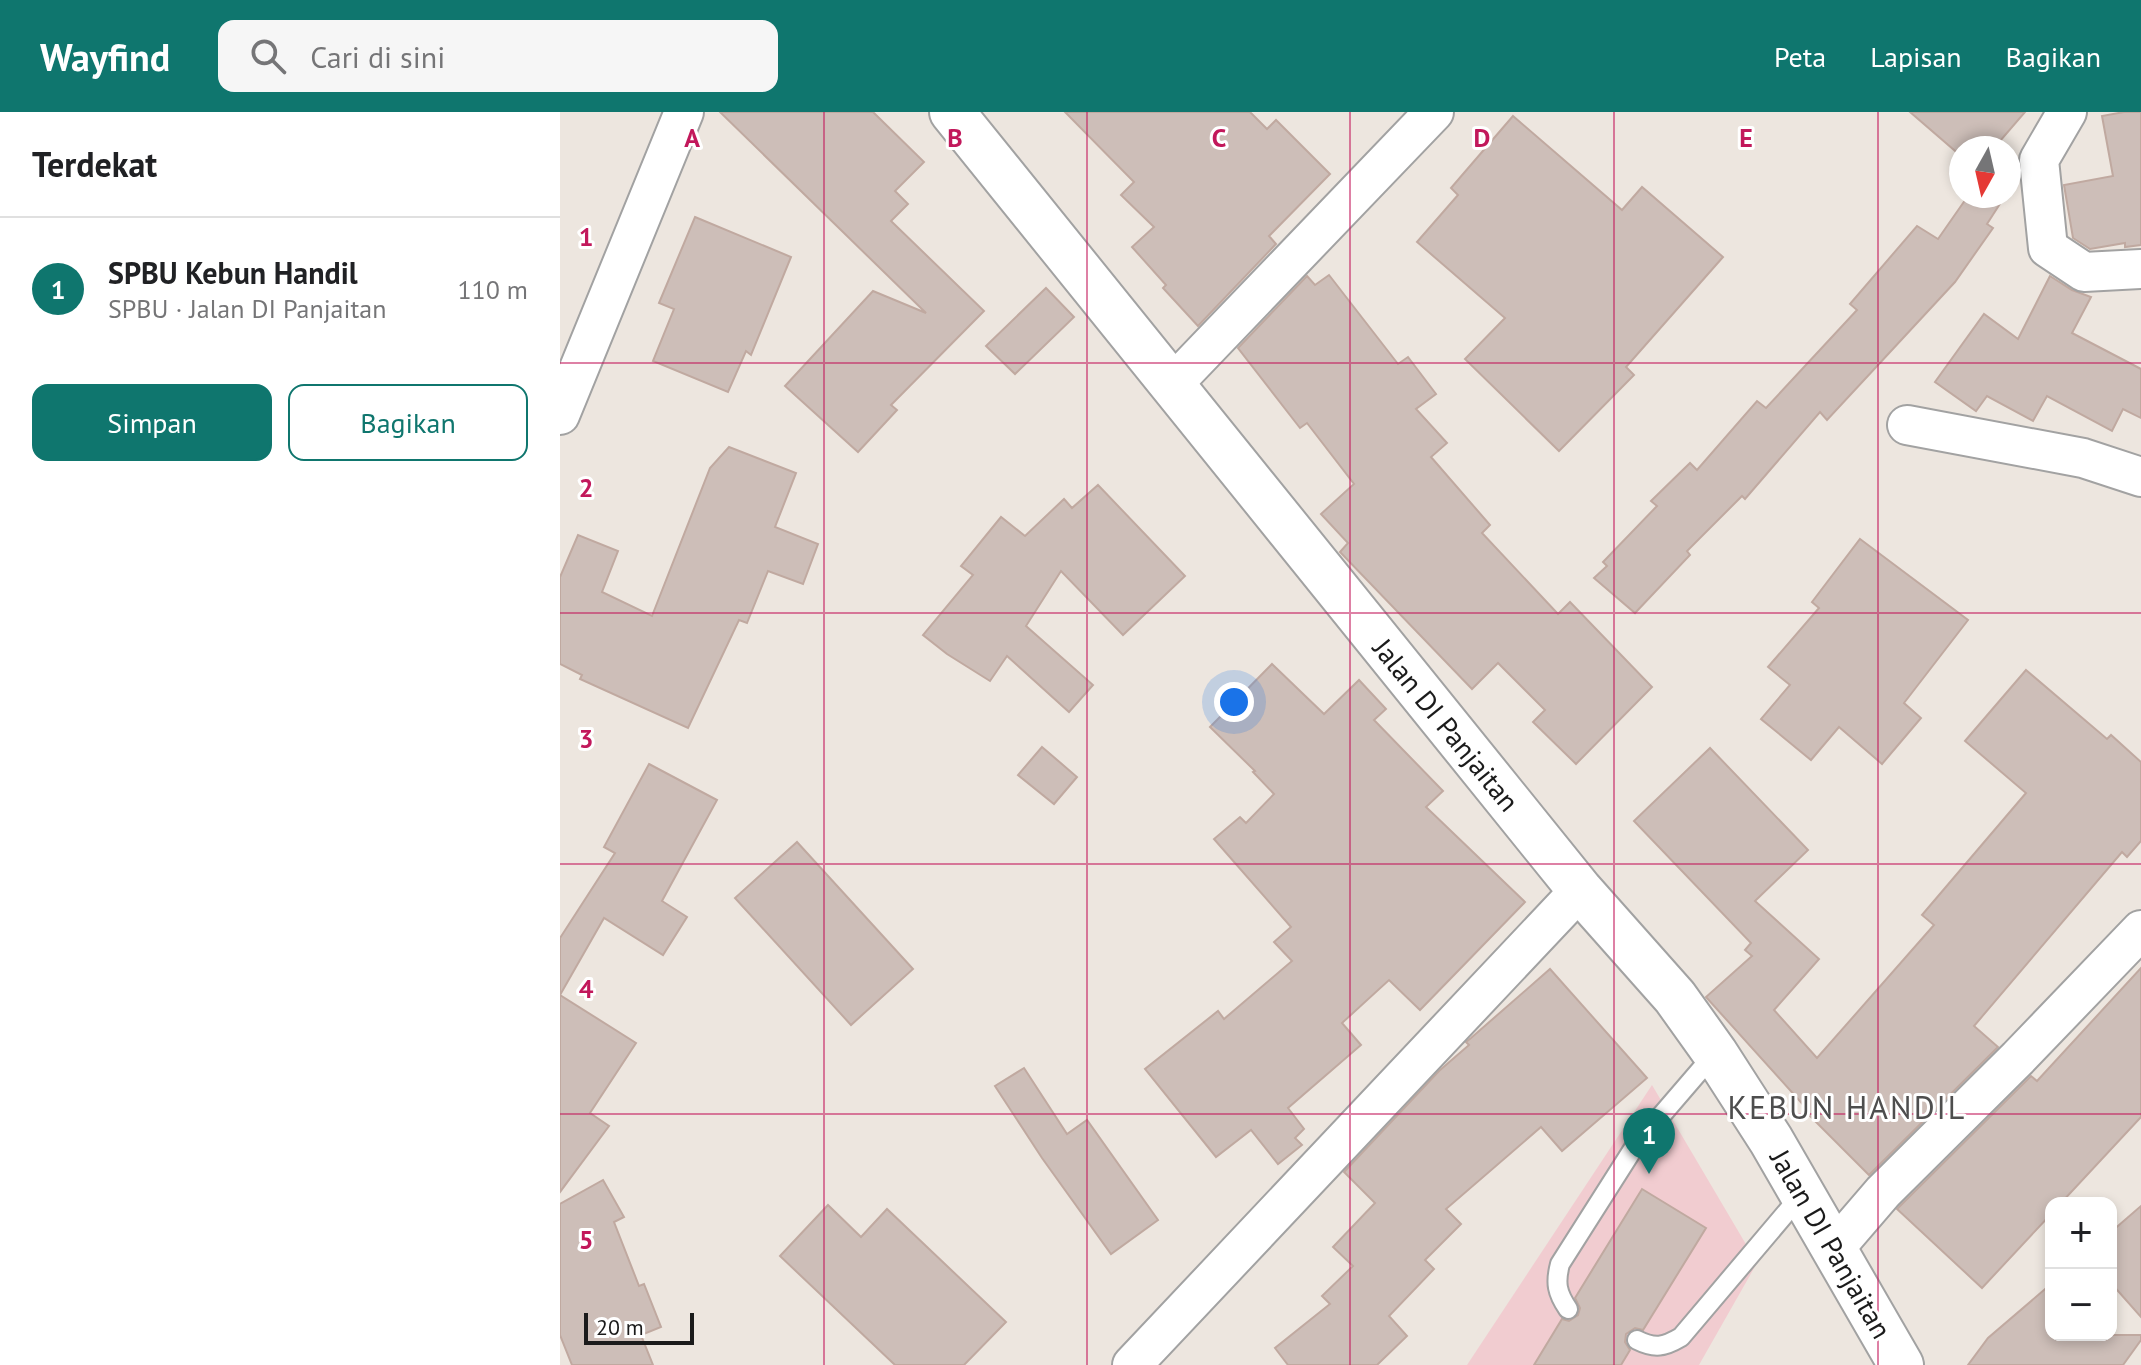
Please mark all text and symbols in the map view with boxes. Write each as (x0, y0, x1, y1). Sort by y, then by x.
search box (218, 20, 778, 92)
text: Wayfind (40, 32, 170, 81)
icon: search (246, 34, 290, 78)
text: Cari di sini (310, 37, 445, 76)
text: Peta (1774, 38, 1826, 75)
text: Lapisan (1870, 38, 1962, 75)
text: Bagikan (2006, 38, 2101, 75)
text: A (684, 121, 700, 154)
text: B (947, 121, 963, 154)
text: C (1212, 121, 1226, 154)
text: D (1474, 121, 1490, 154)
text: E (1739, 121, 1753, 154)
north arrow (1949, 136, 2021, 208)
text: Terdekat (32, 142, 157, 186)
text: 1 (579, 220, 593, 253)
text: SPBU Kebun Handil (108, 253, 358, 292)
text: 1 (51, 273, 65, 306)
text: 110 m (457, 273, 528, 306)
text: SPBU · Jalan DI Panjaitan (108, 292, 386, 325)
button: Simpan (32, 384, 272, 461)
button: Bagikan (288, 384, 528, 461)
text: 2 (579, 471, 593, 504)
street label: Jalan DI Panjaitan (1365, 630, 1528, 819)
your location (1214, 682, 1254, 722)
text: 3 (579, 722, 593, 755)
text: 4 (579, 972, 594, 1005)
district label: KEBUN HANDIL (1728, 1086, 1966, 1128)
pin: 1 (1623, 1108, 1675, 1174)
street label: Jalan DI Panjaitan (1762, 1142, 1901, 1345)
map controls (2045, 1197, 2117, 1341)
button: + (2045, 1197, 2117, 1269)
text: 5 (579, 1223, 593, 1256)
button: − (2045, 1269, 2117, 1341)
scale bar (584, 1309, 694, 1345)
text: 20 m (596, 1313, 644, 1341)

